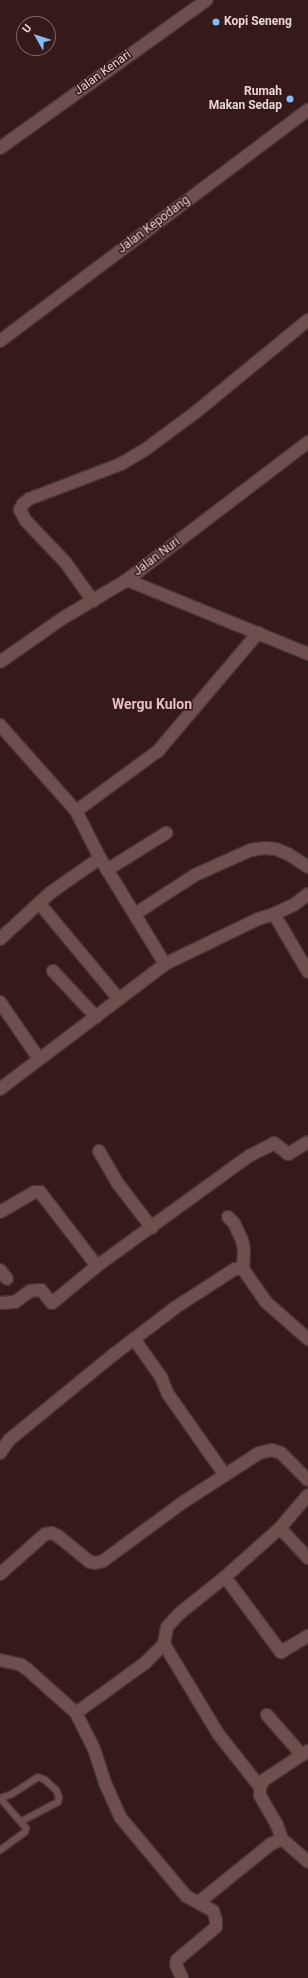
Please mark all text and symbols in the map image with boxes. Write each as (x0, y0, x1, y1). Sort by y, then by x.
place label: Kopi Seneng (224, 15, 292, 29)
north arrow (16, 16, 56, 56)
marker: Kopi Seneng (211, 17, 221, 27)
text: U (20, 22, 34, 36)
street label: Jalan Kenari (72, 48, 134, 98)
place label: Rumah Makan Sedap (209, 85, 282, 113)
marker: Rumah Makan Sedap (285, 94, 295, 104)
street label: Jalan Kepodang (115, 193, 193, 257)
street label: Jalan Nuri (131, 535, 183, 579)
district label: Wergu Kulon (112, 696, 192, 712)

